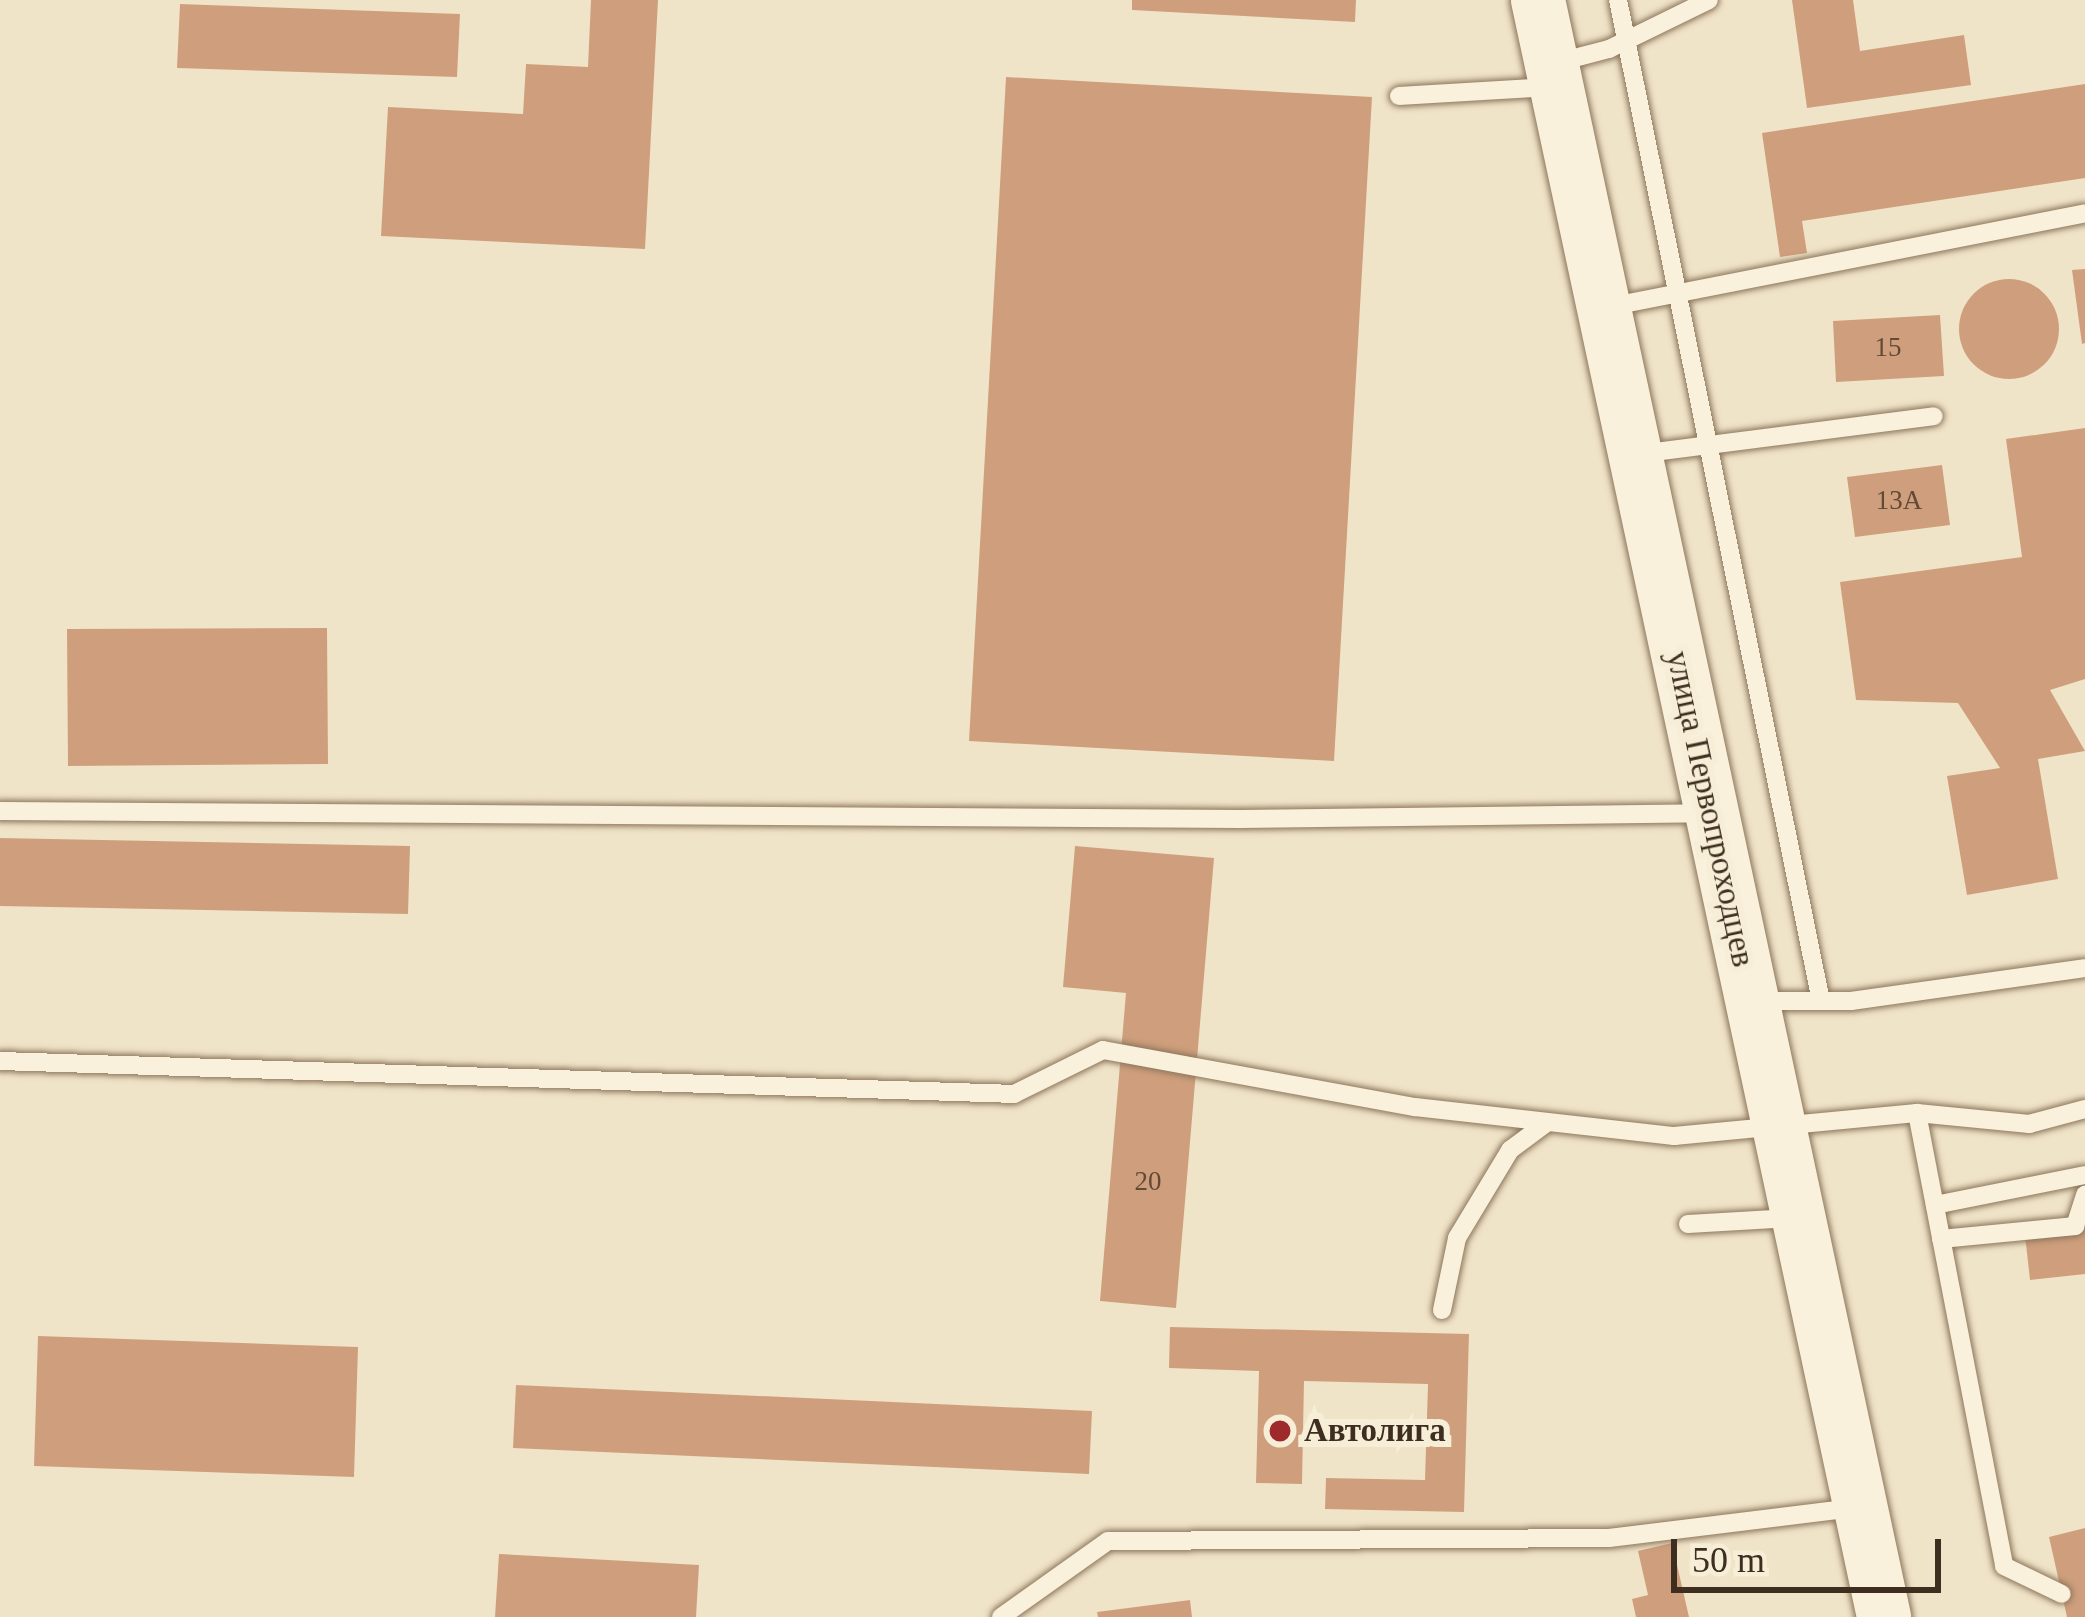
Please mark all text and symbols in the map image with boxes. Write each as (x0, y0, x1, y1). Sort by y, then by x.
house number: 15 (1874, 332, 1902, 364)
house number: 13А (1876, 485, 1922, 517)
street label: улица Первопроходцев (1657, 647, 1763, 971)
house number: 20 (1134, 1166, 1162, 1198)
place label: Автолига (1304, 1411, 1446, 1451)
marker: Автолига (1267, 1418, 1293, 1444)
scale bar (1677, 1515, 1947, 1589)
text: 50 m (1692, 1540, 1765, 1580)

